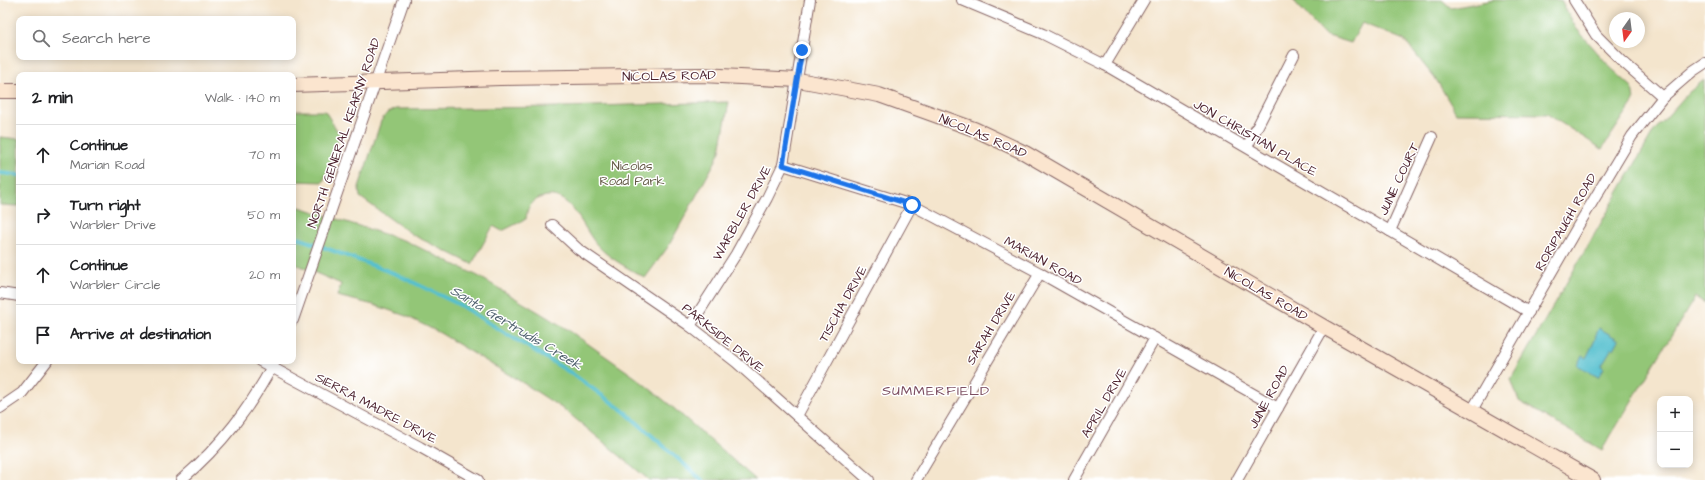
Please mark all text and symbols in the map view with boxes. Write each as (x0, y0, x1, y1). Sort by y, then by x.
north arrow (1609, 12, 1645, 48)
search box (16, 16, 296, 60)
icon: search (30, 27, 52, 49)
text: Search here (62, 28, 151, 49)
street label: NORTH GENERAL KEARNY ROAD (303, 35, 385, 230)
route end (793, 41, 811, 59)
street label: NICOLAS ROAD (622, 66, 717, 86)
text: 2 min (32, 86, 73, 110)
text: Walk · 140 m (205, 89, 280, 107)
street label: JON CHRISTIAN PLACE (1190, 95, 1320, 181)
street label: NICOLAS ROAD (936, 109, 1030, 163)
text: Continue (70, 135, 128, 156)
street label: JUNE COURT (1374, 139, 1424, 218)
icon: ahead (32, 144, 54, 166)
text: 70 m (248, 146, 280, 164)
text: Marian Road (70, 156, 145, 174)
park label: Nicolas Road Park (599, 157, 665, 190)
street label: WARBLER DRIVE (708, 162, 776, 264)
street label: RORIPAUGH ROAD (1531, 169, 1602, 274)
text: Turn right (70, 195, 141, 216)
route start (903, 196, 921, 214)
icon: right (32, 204, 54, 226)
text: 50 m (247, 206, 280, 224)
text: Warbler Drive (70, 216, 156, 234)
street label: MARIAN ROAD (1001, 232, 1086, 290)
text: Continue (70, 255, 128, 276)
street label: TISCHA DRIVE (815, 262, 872, 345)
street label: NICOLAS ROAD (1221, 263, 1312, 325)
icon: ahead (32, 264, 54, 286)
text: 20 m (249, 266, 280, 284)
text: Warbler Circle (70, 276, 160, 294)
water label: Santa Gertrudis Creek (446, 281, 586, 375)
street label: SARAH DRIVE (962, 288, 1020, 368)
street label: PARKSIDE DRIVE (678, 299, 768, 377)
icon: arrive (32, 324, 54, 346)
text: Arrive at destination (70, 324, 211, 345)
street label: JUNE ROAD (1244, 362, 1294, 432)
street label: APRIL DRIVE (1077, 365, 1131, 441)
street label: SIERRA MADRE DRIVE (312, 368, 440, 448)
district label: SUMMERFIELD (882, 381, 990, 401)
map controls (1657, 396, 1693, 468)
button: + (1657, 396, 1693, 432)
button: − (1657, 432, 1693, 468)

